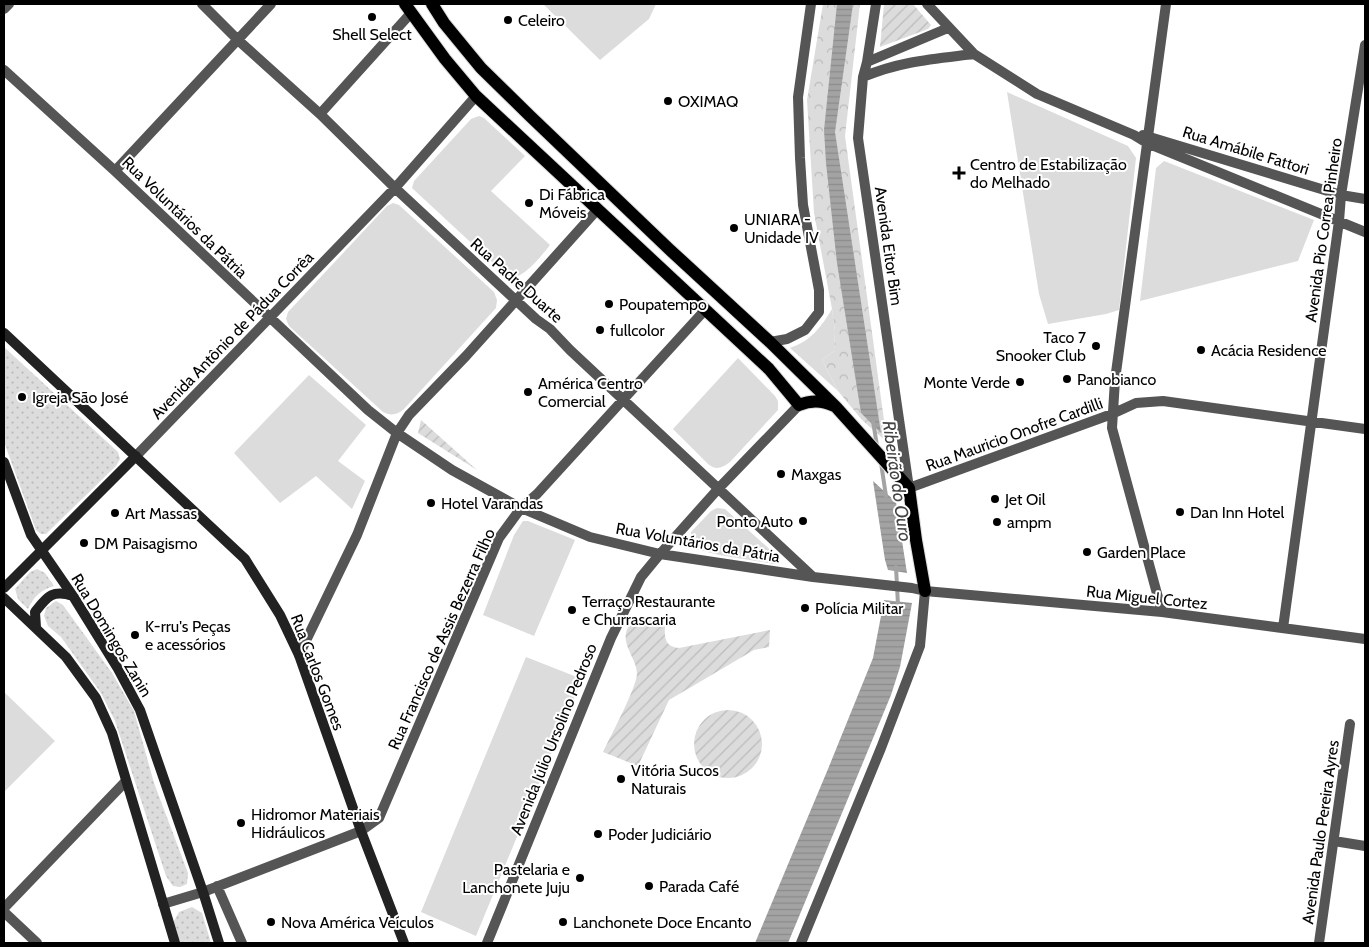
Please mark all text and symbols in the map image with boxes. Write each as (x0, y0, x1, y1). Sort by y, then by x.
marker: Shell Select (366, 11, 378, 23)
place label: Celeiro (518, 11, 565, 30)
marker: Celeiro (502, 14, 514, 26)
place label: Shell Select (332, 25, 412, 44)
place label: OXIMAQ (678, 92, 738, 111)
marker: OXIMAQ (662, 95, 674, 107)
street label: Rua Amábile Fattori (1180, 122, 1311, 179)
street label: Avenida Pio Correa Pinheiro (1301, 137, 1346, 323)
street label: Rua Voluntários da Pátria (118, 153, 251, 282)
place label: Centro de Estabilização do Melhado (970, 155, 1127, 192)
marker: Centro de Estabilização do Melhado (952, 166, 966, 180)
place label: Di Fábrica Móveis (539, 185, 605, 222)
street label: Avenida Eitor Bim (871, 185, 906, 307)
marker: Di Fábrica Móveis (523, 197, 535, 209)
place label: UNIARA - Unidade IV (744, 210, 819, 247)
marker: UNIARA - Unidade IV (728, 222, 740, 234)
street label: Rua Padre Duarte (467, 234, 567, 327)
street label: Avenida Antônio de Pádua Corrêa (147, 247, 318, 423)
place label: Poupatempo (619, 295, 707, 314)
marker: Poupatempo (603, 298, 615, 310)
place label: fullcolor (610, 321, 666, 340)
marker: fullcolor (594, 324, 606, 336)
place label: Taco 7 Snooker Club (996, 328, 1086, 365)
marker: Taco 7 Snooker Club (1090, 340, 1102, 352)
place label: Acácia Residence (1211, 341, 1326, 360)
marker: Acácia Residence (1195, 344, 1207, 356)
place label: Panobianco (1077, 370, 1156, 389)
place label: Monte Verde (924, 373, 1010, 392)
marker: Panobianco (1061, 373, 1073, 385)
place label: América Centro Comercial (538, 374, 643, 411)
marker: Monte Verde (1014, 376, 1026, 388)
marker: América Centro Comercial (522, 386, 534, 398)
place label: Igreja São José (32, 388, 128, 407)
marker: Igreja São José (16, 391, 28, 403)
street label: Rua Mauricio Onofre Cardilli (923, 394, 1105, 475)
water label: Ribeirão do Ouro (878, 419, 916, 543)
place label: Maxgas (791, 465, 842, 484)
marker: Maxgas (775, 468, 787, 480)
place label: Jet Oil (1004, 490, 1046, 509)
marker: Jet Oil (989, 493, 1001, 505)
place label: Hotel Varandas (441, 494, 544, 513)
marker: Hotel Varandas (425, 497, 437, 509)
place label: Dan Inn Hotel (1190, 503, 1284, 522)
place label: Art Massas (125, 504, 197, 523)
marker: Dan Inn Hotel (1174, 506, 1186, 518)
marker: Art Massas (109, 507, 121, 519)
place label: Ponto Auto (717, 512, 793, 531)
place label: ampm (1007, 513, 1052, 532)
marker: Ponto Auto (797, 515, 809, 527)
marker: ampm (991, 516, 1003, 528)
street label: Rua Voluntários da Pátria (614, 519, 782, 566)
street label: Rua Francisco de Assis Bezerra Filho (384, 526, 499, 753)
place label: DM Paisagismo (94, 534, 198, 553)
marker: DM Paisagismo (78, 537, 90, 549)
place label: Garden Place (1097, 543, 1186, 562)
marker: Garden Place (1081, 546, 1093, 558)
street label: Rua Domingos Zanin (67, 570, 156, 700)
street label: Rua Miguel Cortez (1085, 582, 1209, 613)
place label: Terraço Restaurante e Churrascaria (582, 592, 715, 629)
place label: Polícia Militar (815, 599, 904, 618)
marker: Polícia Militar (799, 602, 811, 614)
marker: Terraço Restaurante e Churrascaria (566, 604, 578, 616)
street label: Rua Carlos Gomes (287, 611, 349, 733)
place label: K-rru's Peças e acessórios (145, 617, 231, 654)
marker: K-rru's Peças e acessórios (129, 629, 141, 641)
street label: Avenida Júlio Ursolino Pedroso (506, 640, 601, 838)
street label: Avenida Paulo Pereira Ayres (1298, 739, 1343, 925)
place label: Vitória Sucos Naturais (631, 761, 719, 798)
marker: Vitória Sucos Naturais (615, 773, 627, 785)
place label: Hidromor Materiais Hidráulicos (251, 805, 380, 842)
marker: Hidromor Materiais Hidráulicos (235, 817, 247, 829)
place label: Poder Judiciário (608, 825, 712, 844)
marker: Poder Judiciário (592, 828, 604, 840)
place label: Pastelaria e Lanchonete Juju (462, 860, 570, 897)
marker: Pastelaria e Lanchonete Juju (574, 872, 586, 884)
place label: Parada Café (659, 877, 739, 896)
marker: Parada Café (643, 880, 655, 892)
place label: Nova América Veículos (281, 913, 434, 932)
place label: Lanchonete Doce Encanto (573, 913, 752, 932)
marker: Nova América Veículos (265, 916, 277, 928)
marker: Lanchonete Doce Encanto (557, 916, 569, 928)

